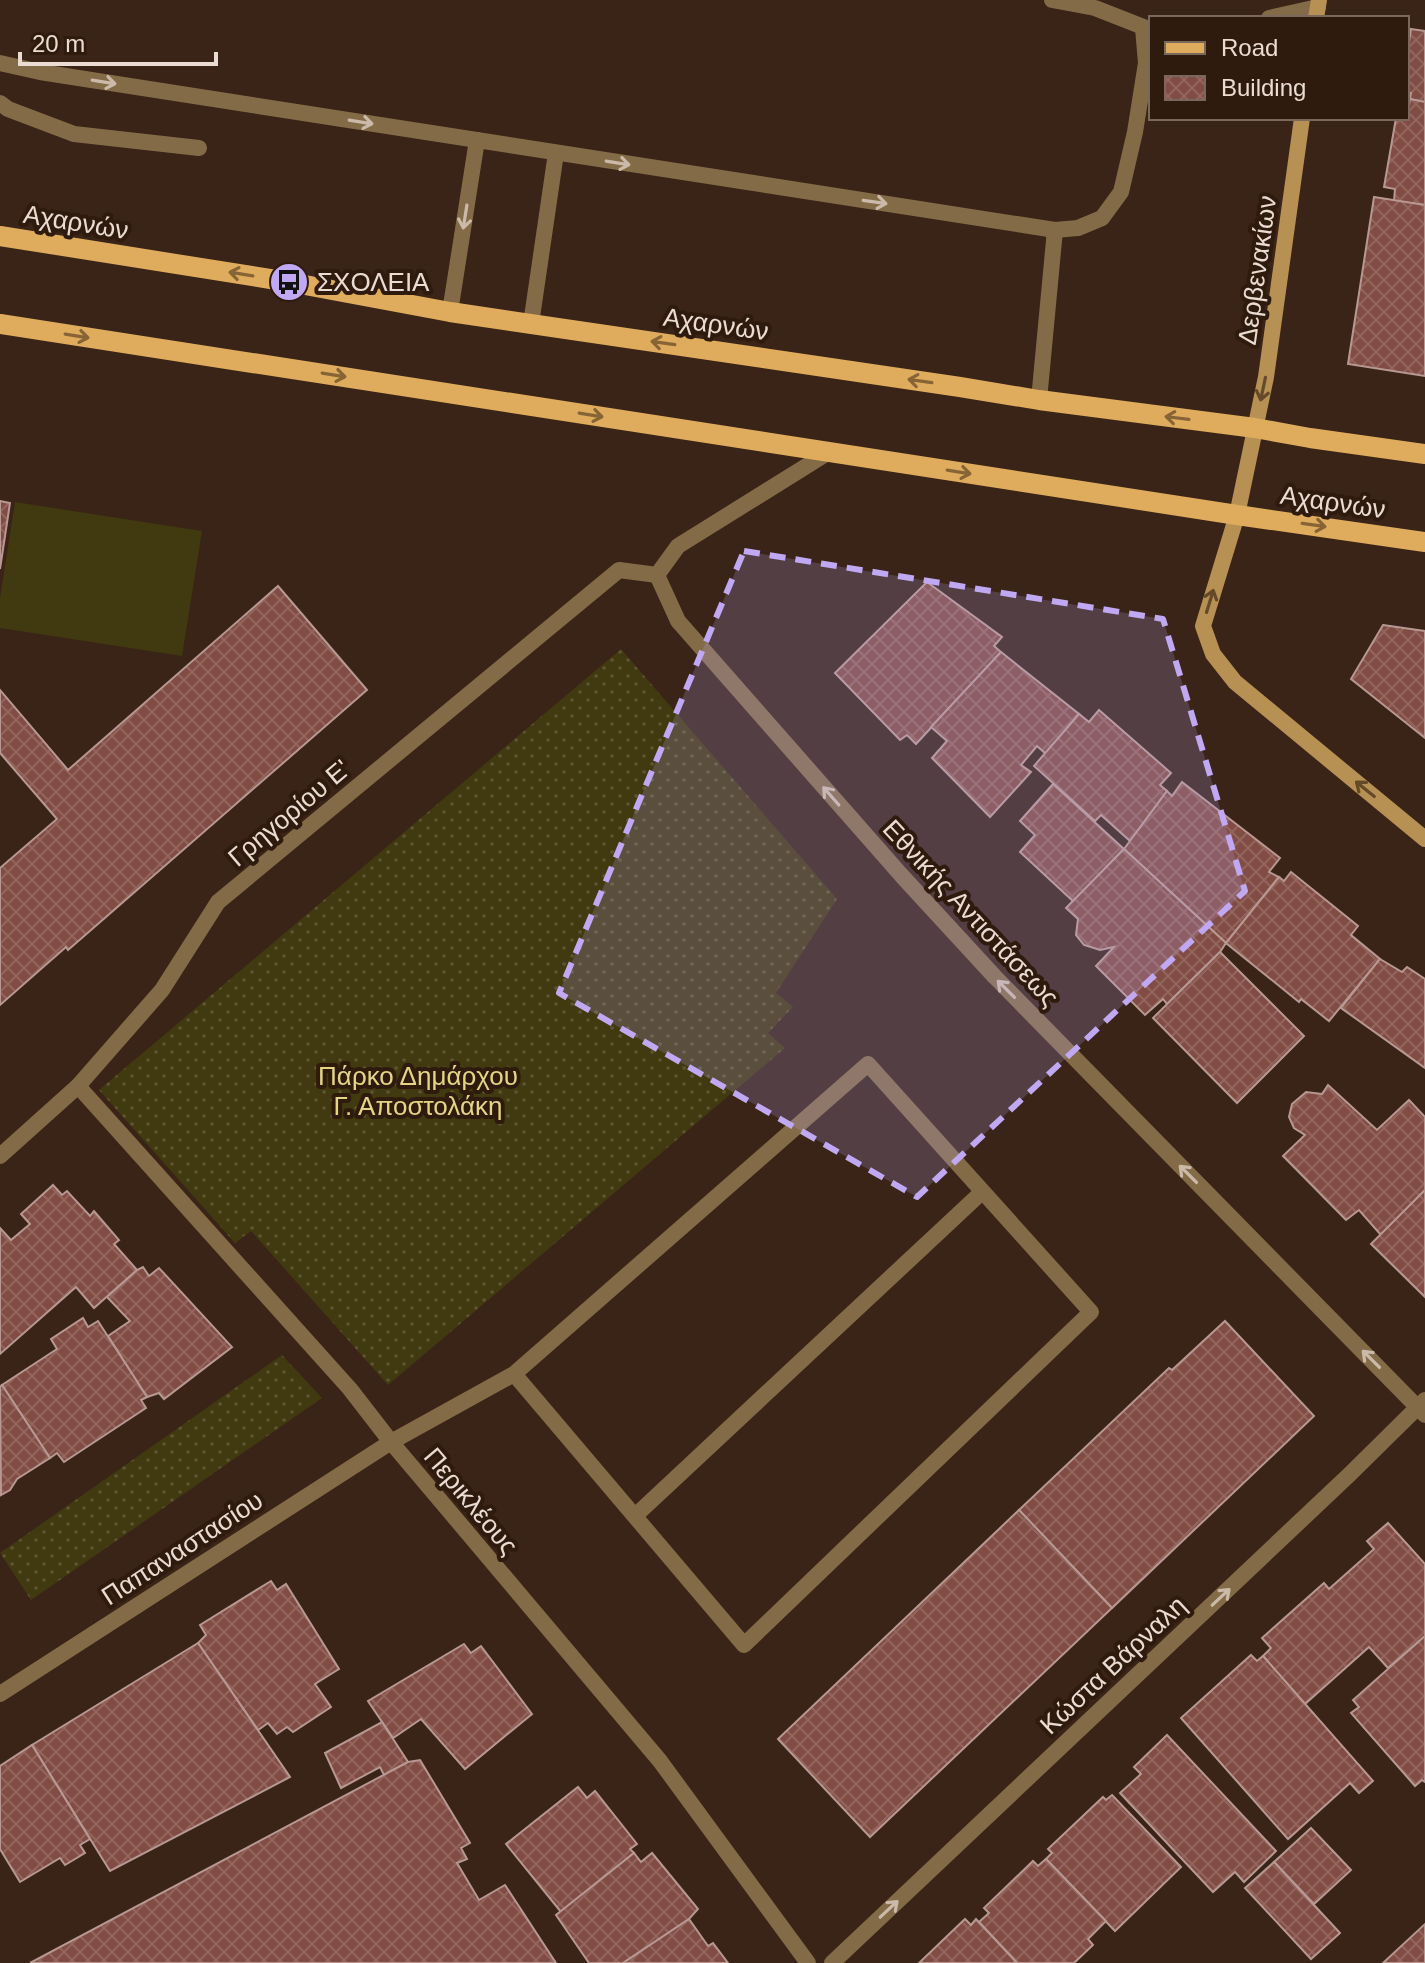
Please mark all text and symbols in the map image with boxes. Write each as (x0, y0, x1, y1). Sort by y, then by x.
scale bar (20, 16, 216, 66)
legend (1149, 16, 1409, 120)
text: 20 m (32, 30, 85, 57)
text: Road (1221, 34, 1278, 61)
text: Building (1221, 74, 1306, 101)
one-way arrow (91, 75, 116, 90)
one-way arrow (348, 115, 373, 130)
one-way arrow (605, 156, 630, 171)
street label: Δερβενακίων (1232, 193, 1282, 347)
one-way arrow (862, 196, 887, 211)
street label: Αχαρνών (21, 199, 131, 245)
one-way arrow (456, 204, 471, 230)
bus stop icon: ΣΧΟΛΕΙΑ (268, 261, 310, 303)
one-way arrow (228, 266, 254, 281)
place label: ΣΧΟΛΕΙΑ (317, 267, 430, 297)
street label: Αχαρνών (661, 302, 771, 346)
one-way arrow (64, 329, 89, 344)
one-way arrow (651, 335, 676, 350)
one-way arrow (321, 368, 346, 383)
one-way arrow (908, 373, 933, 388)
one-way arrow (1255, 376, 1270, 401)
one-way arrow (578, 408, 603, 423)
one-way arrow (1165, 410, 1191, 425)
one-way arrow (946, 465, 971, 480)
street label: Αχαρνών (1278, 480, 1388, 524)
one-way arrow (1301, 519, 1326, 534)
one-way arrow (1204, 589, 1218, 614)
street label: Γρηγορίου Ε' (222, 753, 356, 873)
one-way arrow (1355, 780, 1376, 798)
one-way arrow (823, 787, 841, 807)
street label: Εθνικής Αντιστάσεως (877, 814, 1065, 1012)
one-way arrow (997, 980, 1016, 999)
park label: Πάρκο Δημάρχου Γ. Αποστολάκη (318, 1061, 518, 1121)
one-way arrow (1179, 1164, 1198, 1184)
one-way arrow (1362, 1350, 1381, 1369)
street label: Περικλέους (418, 1442, 524, 1560)
street label: Παπαναστασίου (96, 1485, 268, 1611)
one-way arrow (1210, 1588, 1230, 1606)
street label: Κώστα Βάρναλη (1034, 1590, 1192, 1740)
one-way arrow (879, 1900, 899, 1919)

